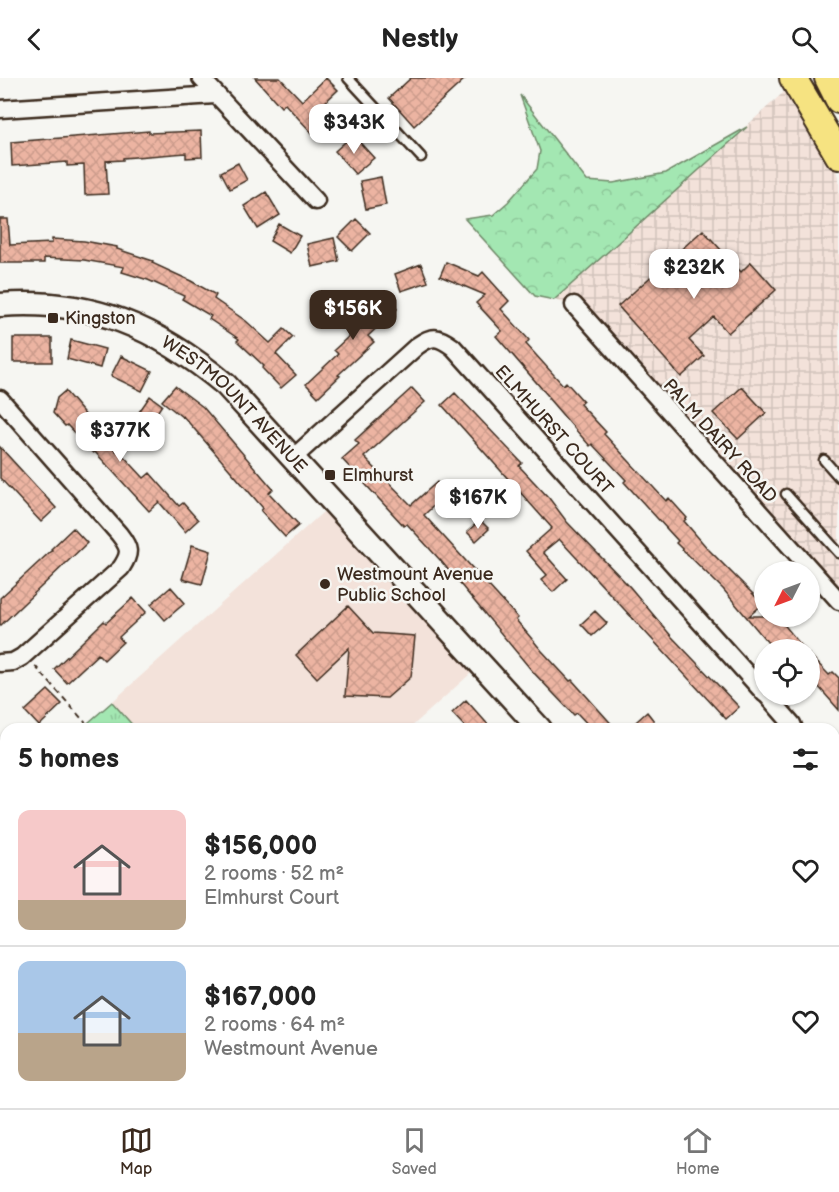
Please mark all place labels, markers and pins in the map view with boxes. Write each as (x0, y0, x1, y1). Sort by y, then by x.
pin: $343K (312, 104, 396, 155)
pin: $232K (652, 249, 736, 300)
pin: $156K (311, 290, 395, 341)
place label: Kingston (65, 308, 136, 329)
marker: Kingston (46, 311, 60, 325)
pin: $377K (78, 412, 162, 463)
place label: Elmhurst (342, 465, 414, 486)
marker: Elmhurst (323, 468, 337, 482)
pin: $167K (436, 479, 520, 530)
place label: Westmount Avenue Public School (337, 564, 494, 606)
marker: Westmount Avenue Public School (318, 577, 332, 591)

